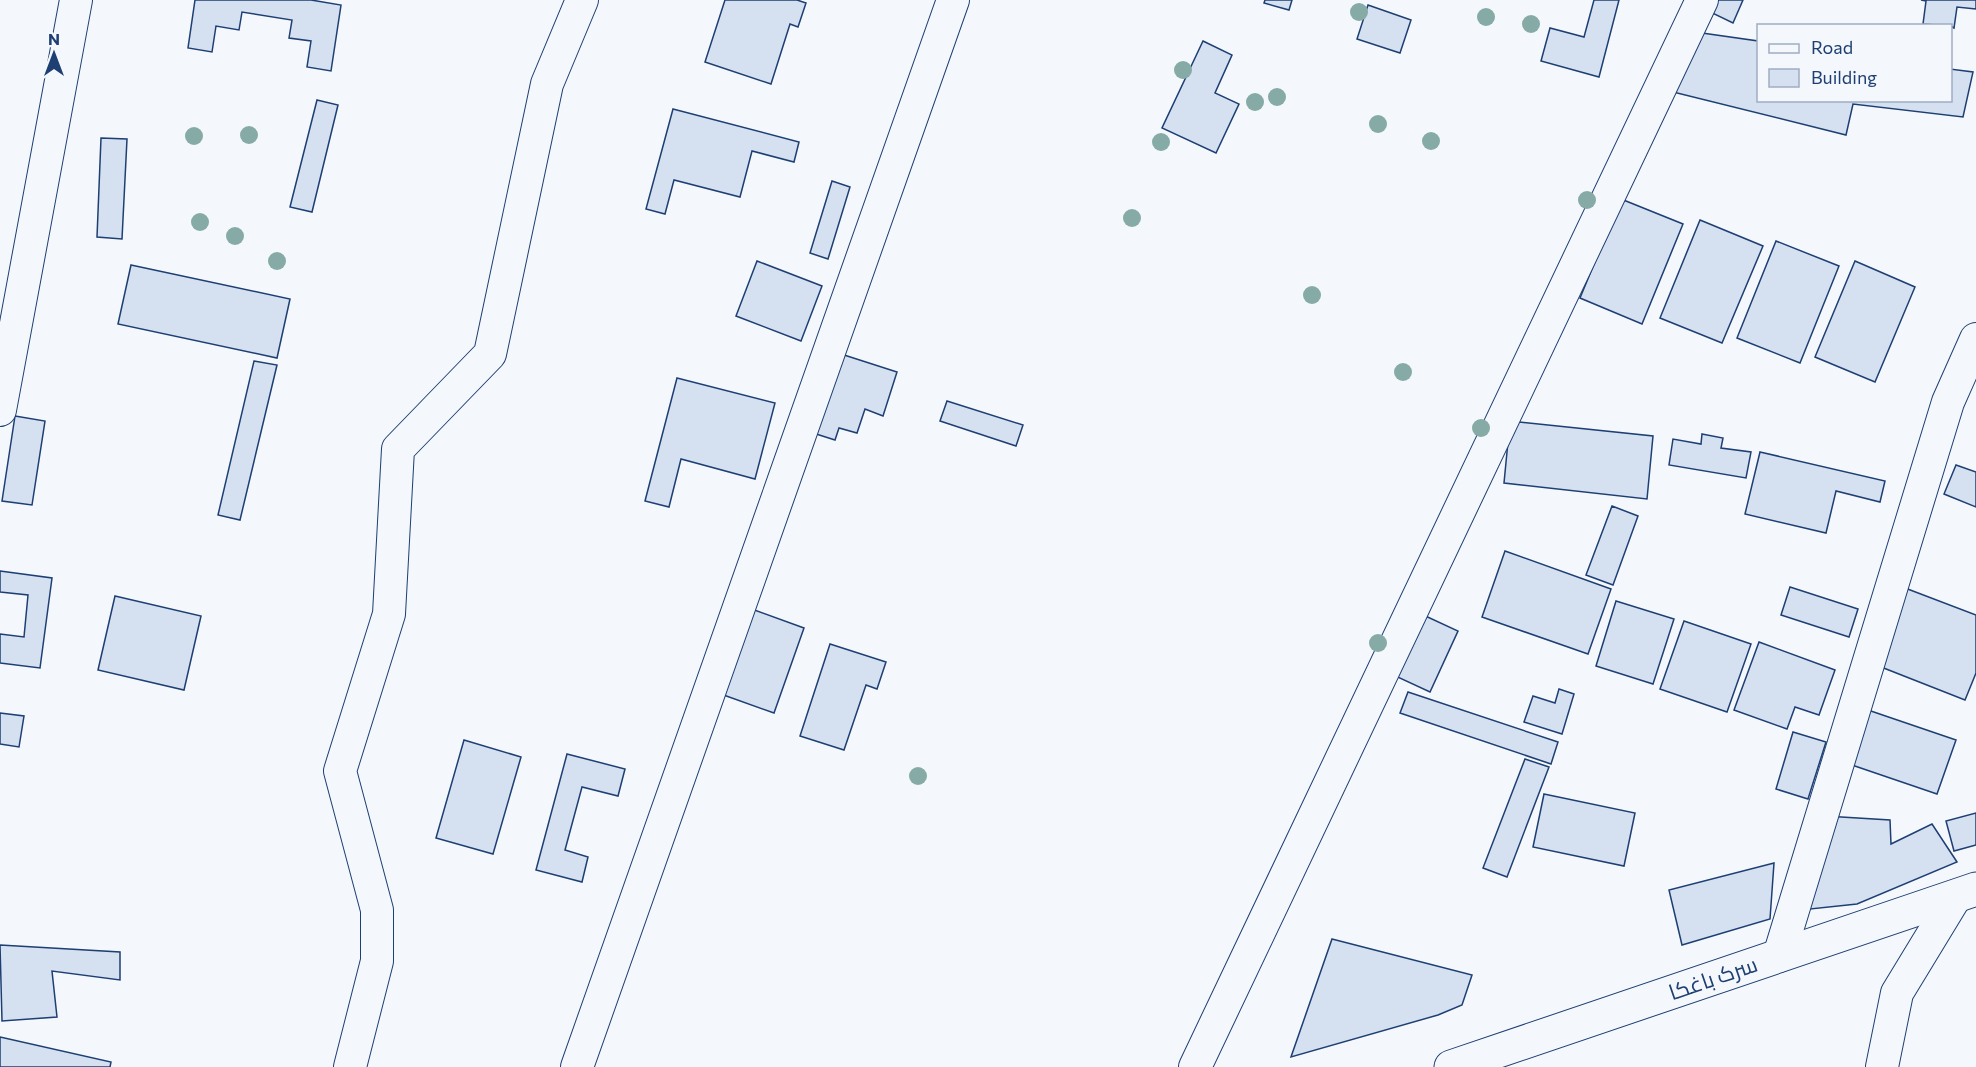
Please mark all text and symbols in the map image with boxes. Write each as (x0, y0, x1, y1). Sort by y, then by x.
north arrow (24, 24, 84, 84)
legend (1757, 24, 1952, 102)
text: N (48, 29, 60, 48)
text: Road (1811, 36, 1853, 58)
text: Building (1811, 66, 1877, 88)
street label: سرک باغکا (1665, 950, 1761, 1005)

